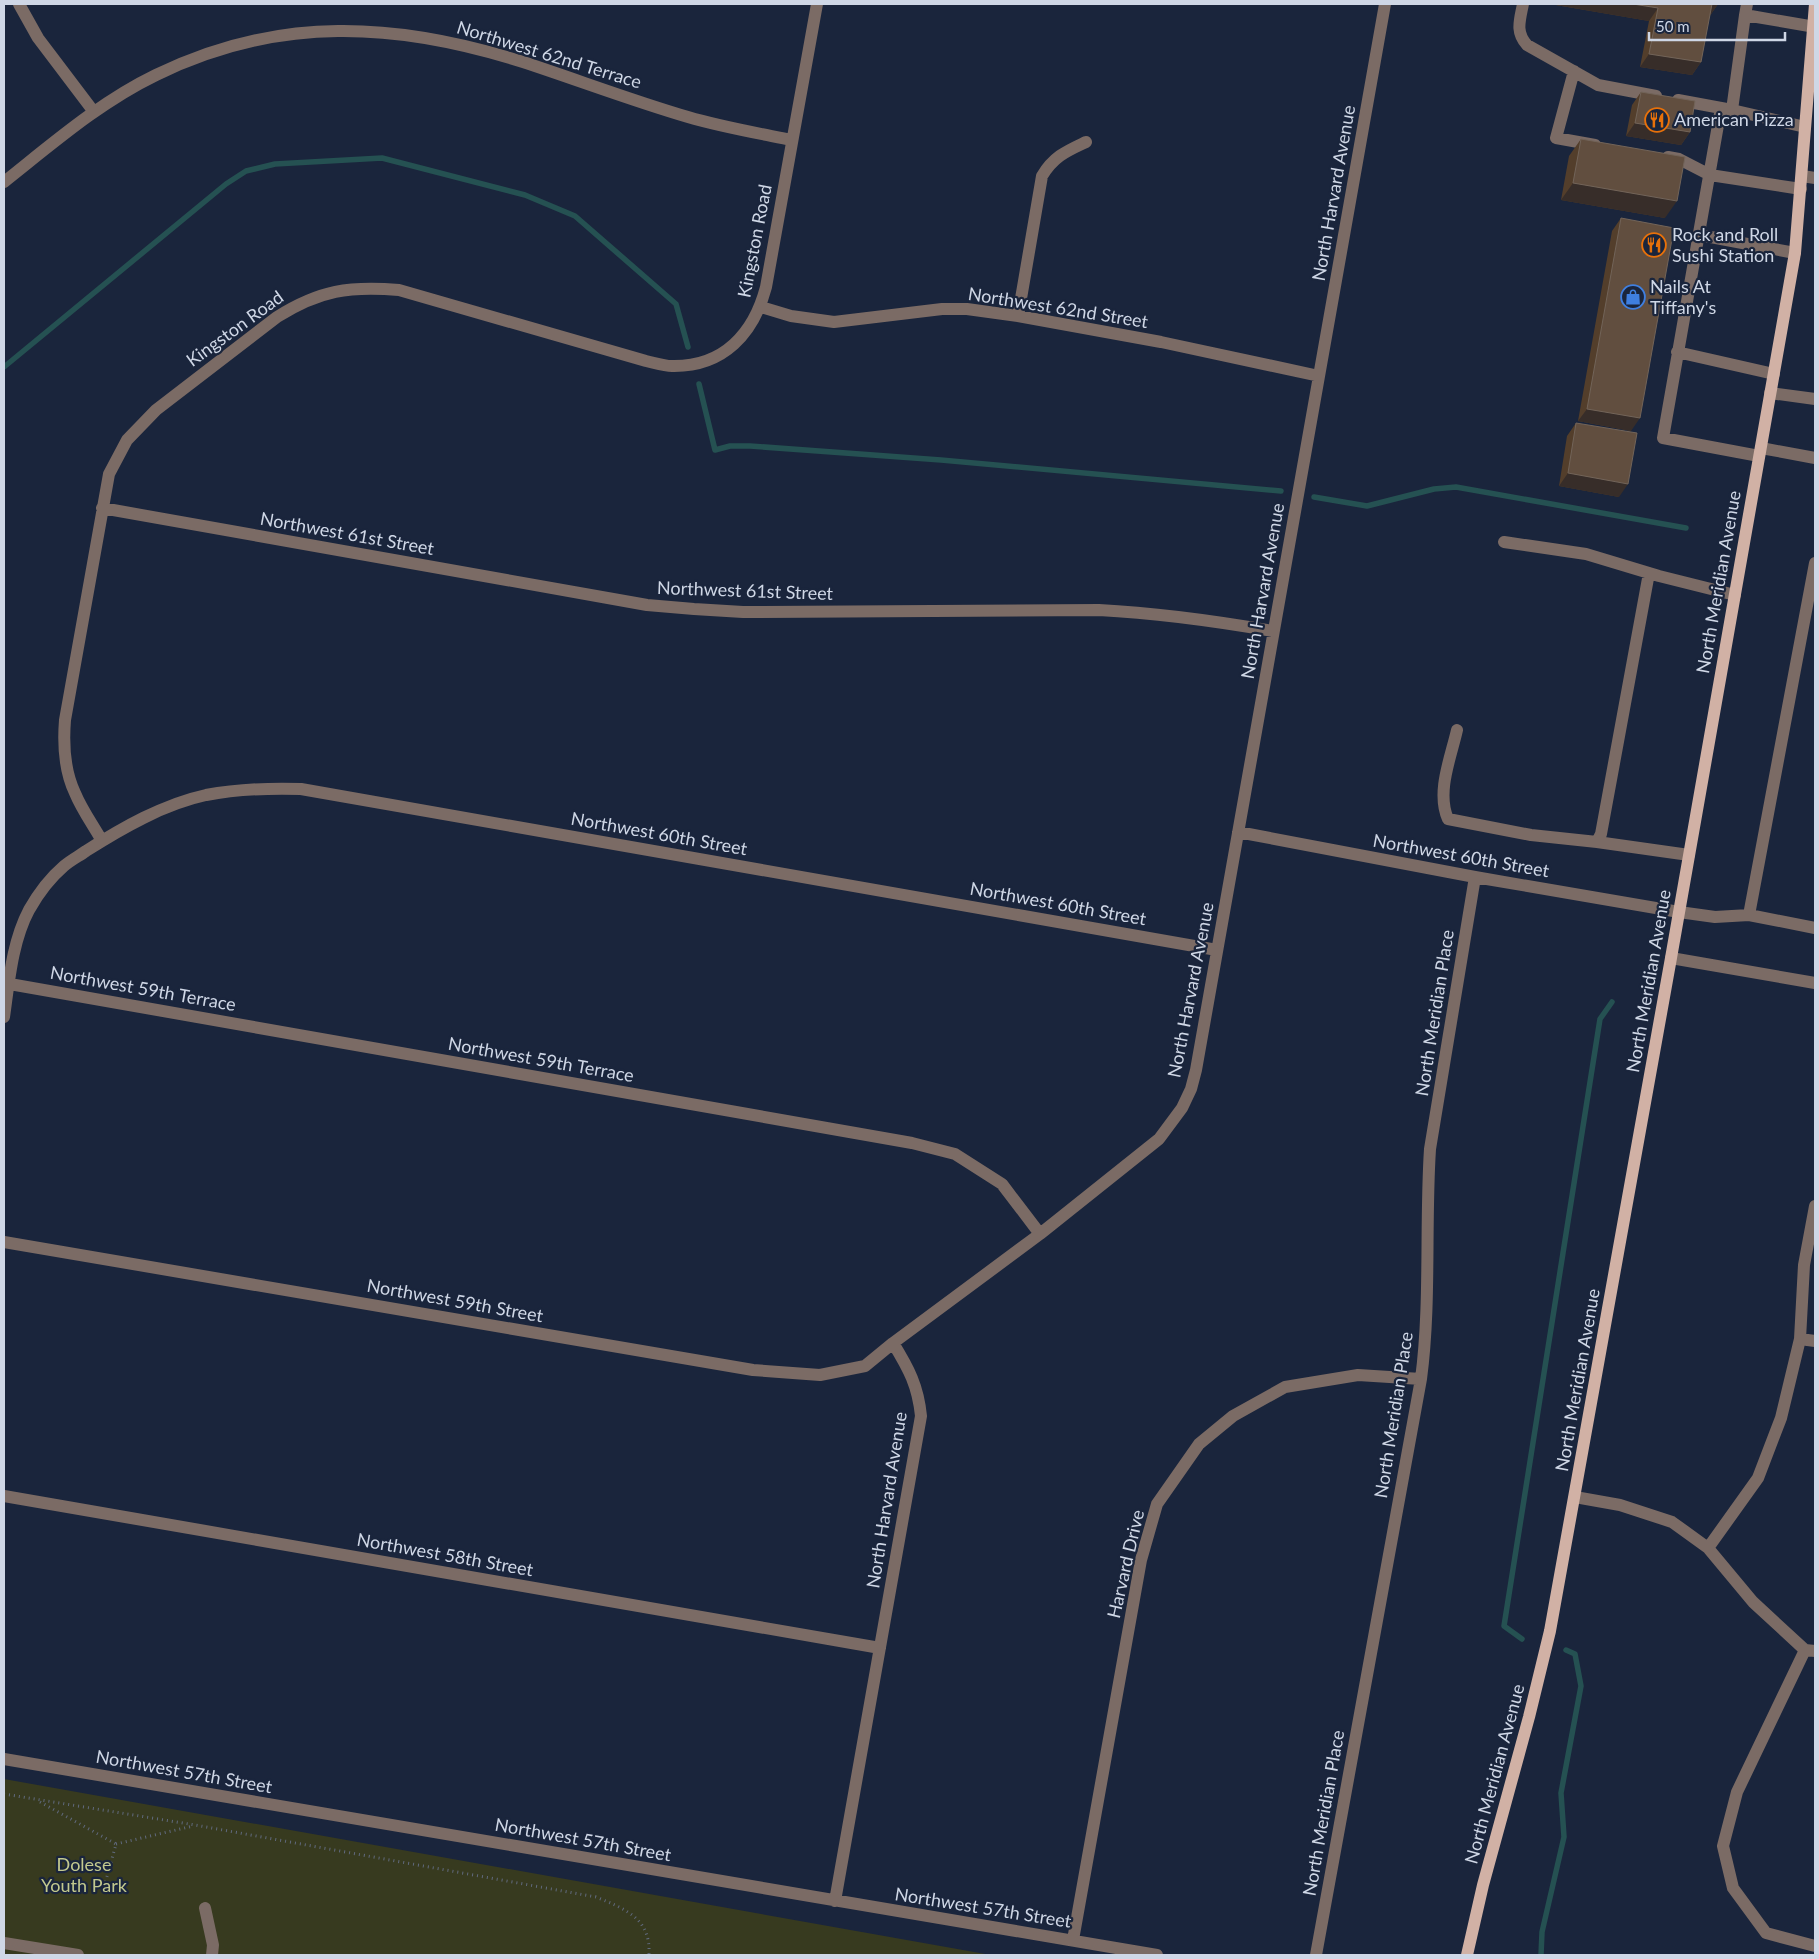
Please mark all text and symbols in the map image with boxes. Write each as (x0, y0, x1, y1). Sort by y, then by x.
scale bar (1649, 10, 1785, 42)
street label: Northwest 62nd Terrace (454, 15, 644, 93)
text: 50 m (1656, 17, 1690, 35)
street label: North Harvard Avenue (1307, 103, 1359, 282)
restaurant icon: American Pizza (1644, 107, 1670, 133)
place label: American Pizza (1674, 108, 1794, 130)
street label: Kingston Road (732, 182, 776, 299)
place label: Rock and Roll Sushi Station (1672, 223, 1778, 266)
restaurant icon: Rock and Roll Sushi Station (1641, 232, 1667, 258)
place label: Nails At Tiffany's (1650, 275, 1716, 318)
street label: Northwest 62nd Street (967, 282, 1150, 332)
shop icon: Nails At Tiffany's (1620, 284, 1646, 310)
street label: Kingston Road (182, 286, 287, 371)
street label: North Meridian Avenue (1691, 489, 1745, 675)
street label: North Harvard Avenue (1236, 501, 1288, 680)
street label: Northwest 61st Street (259, 507, 436, 559)
street label: Northwest 61st Street (657, 576, 834, 604)
street label: Northwest 60th Street (569, 807, 749, 859)
street label: Northwest 60th Street (1371, 829, 1551, 881)
street label: Northwest 60th Street (968, 877, 1148, 929)
street label: North Meridian Avenue (1621, 888, 1675, 1074)
street label: North Harvard Avenue (1162, 900, 1218, 1079)
street label: North Meridian Place (1410, 928, 1458, 1098)
street label: Northwest 59th Terrace (49, 961, 238, 1015)
street label: Northwest 59th Terrace (447, 1032, 636, 1086)
street label: Northwest 59th Street (365, 1274, 545, 1326)
street label: North Meridian Avenue (1550, 1287, 1604, 1473)
street label: North Meridian Place (1369, 1330, 1417, 1500)
street label: North Harvard Avenue (861, 1410, 911, 1590)
street label: Harvard Drive (1102, 1507, 1148, 1620)
street label: Northwest 58th Street (355, 1528, 535, 1580)
street label: North Meridian Avenue (1459, 1681, 1529, 1866)
street label: North Meridian Place (1298, 1728, 1348, 1897)
street label: Northwest 57th Street (94, 1745, 274, 1797)
street label: Northwest 57th Street (493, 1813, 673, 1865)
park label: Dolese Youth Park (41, 1853, 128, 1896)
street label: Northwest 57th Street (893, 1882, 1074, 1932)

